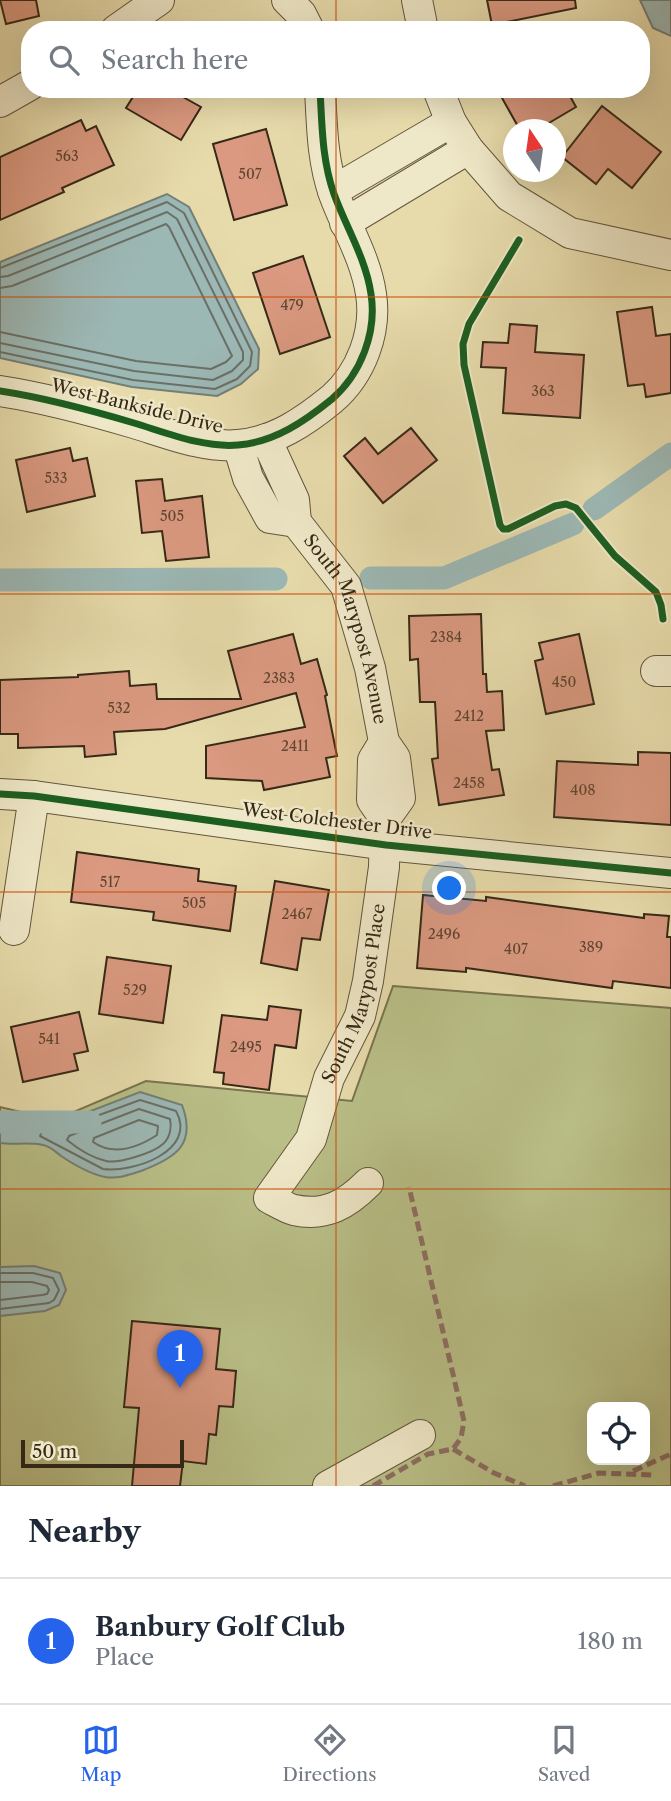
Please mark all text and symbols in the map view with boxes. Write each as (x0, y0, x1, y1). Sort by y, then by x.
search box (21, 21, 650, 98)
icon: search (45, 41, 83, 79)
text: Search here (101, 44, 248, 76)
north arrow (503, 119, 566, 182)
house number: 563 (55, 147, 79, 165)
house number: 507 (238, 165, 262, 183)
house number: 479 (280, 296, 304, 314)
street label: West Bankside Drive (48, 374, 225, 438)
house number: 363 (531, 382, 555, 400)
house number: 533 (44, 469, 68, 487)
house number: 505 (160, 507, 184, 525)
street label: South Marypost Avenue (299, 530, 391, 726)
house number: 2384 (430, 628, 462, 646)
house number: 2383 (263, 669, 295, 687)
house number: 450 (552, 673, 576, 691)
house number: 532 (107, 699, 131, 717)
house number: 2412 (454, 707, 484, 725)
house number: 2411 (281, 737, 309, 755)
house number: 2458 (453, 774, 485, 792)
house number: 408 (570, 781, 596, 799)
street label: West Colchester Drive (240, 798, 433, 844)
your location (432, 871, 466, 905)
house number: 517 (100, 873, 120, 891)
house number: 505 (182, 894, 206, 912)
street label: South Marypost Place (317, 902, 390, 1087)
house number: 2467 (281, 905, 313, 923)
house number: 2496 (428, 925, 460, 943)
house number: 389 (579, 938, 603, 956)
house number: 407 (504, 940, 528, 958)
house number: 529 (123, 981, 147, 999)
house number: 541 (38, 1030, 60, 1048)
house number: 2495 (230, 1038, 262, 1056)
pin: 1 (157, 1330, 203, 1388)
map controls (587, 1402, 650, 1465)
button: locate (587, 1402, 650, 1465)
scale bar (21, 1437, 184, 1469)
text: 50 m (32, 1440, 77, 1463)
text: Nearby (28, 1513, 141, 1550)
text: Banbury Golf Club (95, 1611, 345, 1643)
text: 1 (46, 1627, 56, 1655)
text: 180 m (578, 1627, 643, 1655)
text: Place (95, 1643, 154, 1671)
tab: Map (81, 1721, 121, 1786)
tab: Directions (283, 1721, 376, 1786)
tab: Saved (538, 1721, 590, 1786)

